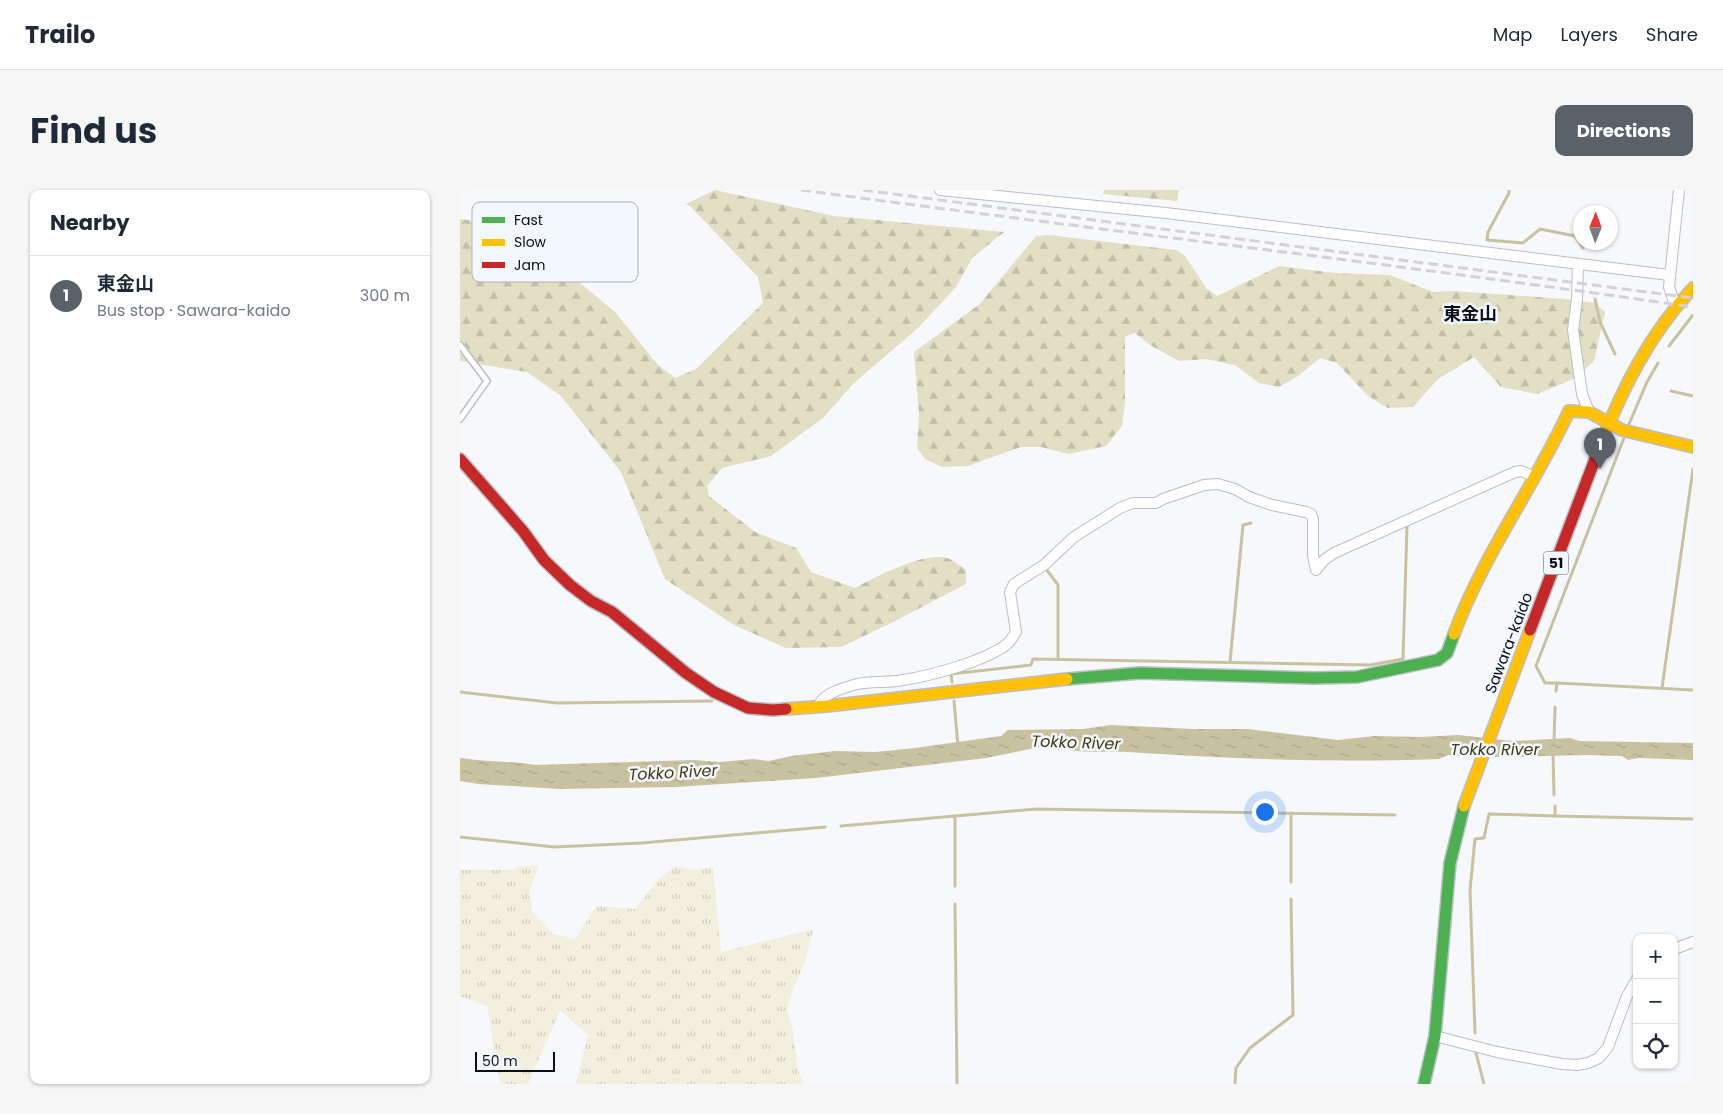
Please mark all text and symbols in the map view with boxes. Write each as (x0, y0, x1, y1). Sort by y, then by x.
text: Trailo (25, 18, 95, 51)
text: Map (1493, 22, 1533, 47)
text: Layers (1561, 22, 1618, 47)
text: Share (1646, 22, 1698, 47)
button: Directions (1555, 105, 1693, 156)
text: Find us (30, 106, 157, 155)
legend (472, 202, 638, 282)
north arrow (1573, 205, 1618, 250)
text: Nearby (50, 208, 130, 237)
text: Fast (514, 210, 543, 230)
text: Slow (514, 232, 547, 252)
text: Jam (514, 255, 545, 275)
text: 東金山 (97, 270, 154, 297)
text: 1 (63, 284, 69, 307)
text: 300 m (360, 284, 410, 307)
text: Bus stop · Sawara-kaido (97, 299, 291, 322)
district label: 東金山 (1443, 301, 1497, 326)
pin: 1 (1584, 428, 1616, 469)
road number: 51 (1544, 552, 1568, 574)
street label: Sawara-kaido (1480, 589, 1537, 696)
water label: Tokko River (1031, 729, 1122, 756)
water label: Tokko River (1451, 738, 1540, 761)
water label: Tokko River (628, 759, 719, 786)
your location (1252, 799, 1278, 825)
map controls (1633, 934, 1678, 1069)
button: + (1633, 934, 1678, 979)
button: − (1633, 979, 1678, 1024)
button: locate (1633, 1024, 1678, 1069)
scale bar (475, 1049, 555, 1072)
text: 50 m (482, 1051, 518, 1071)

